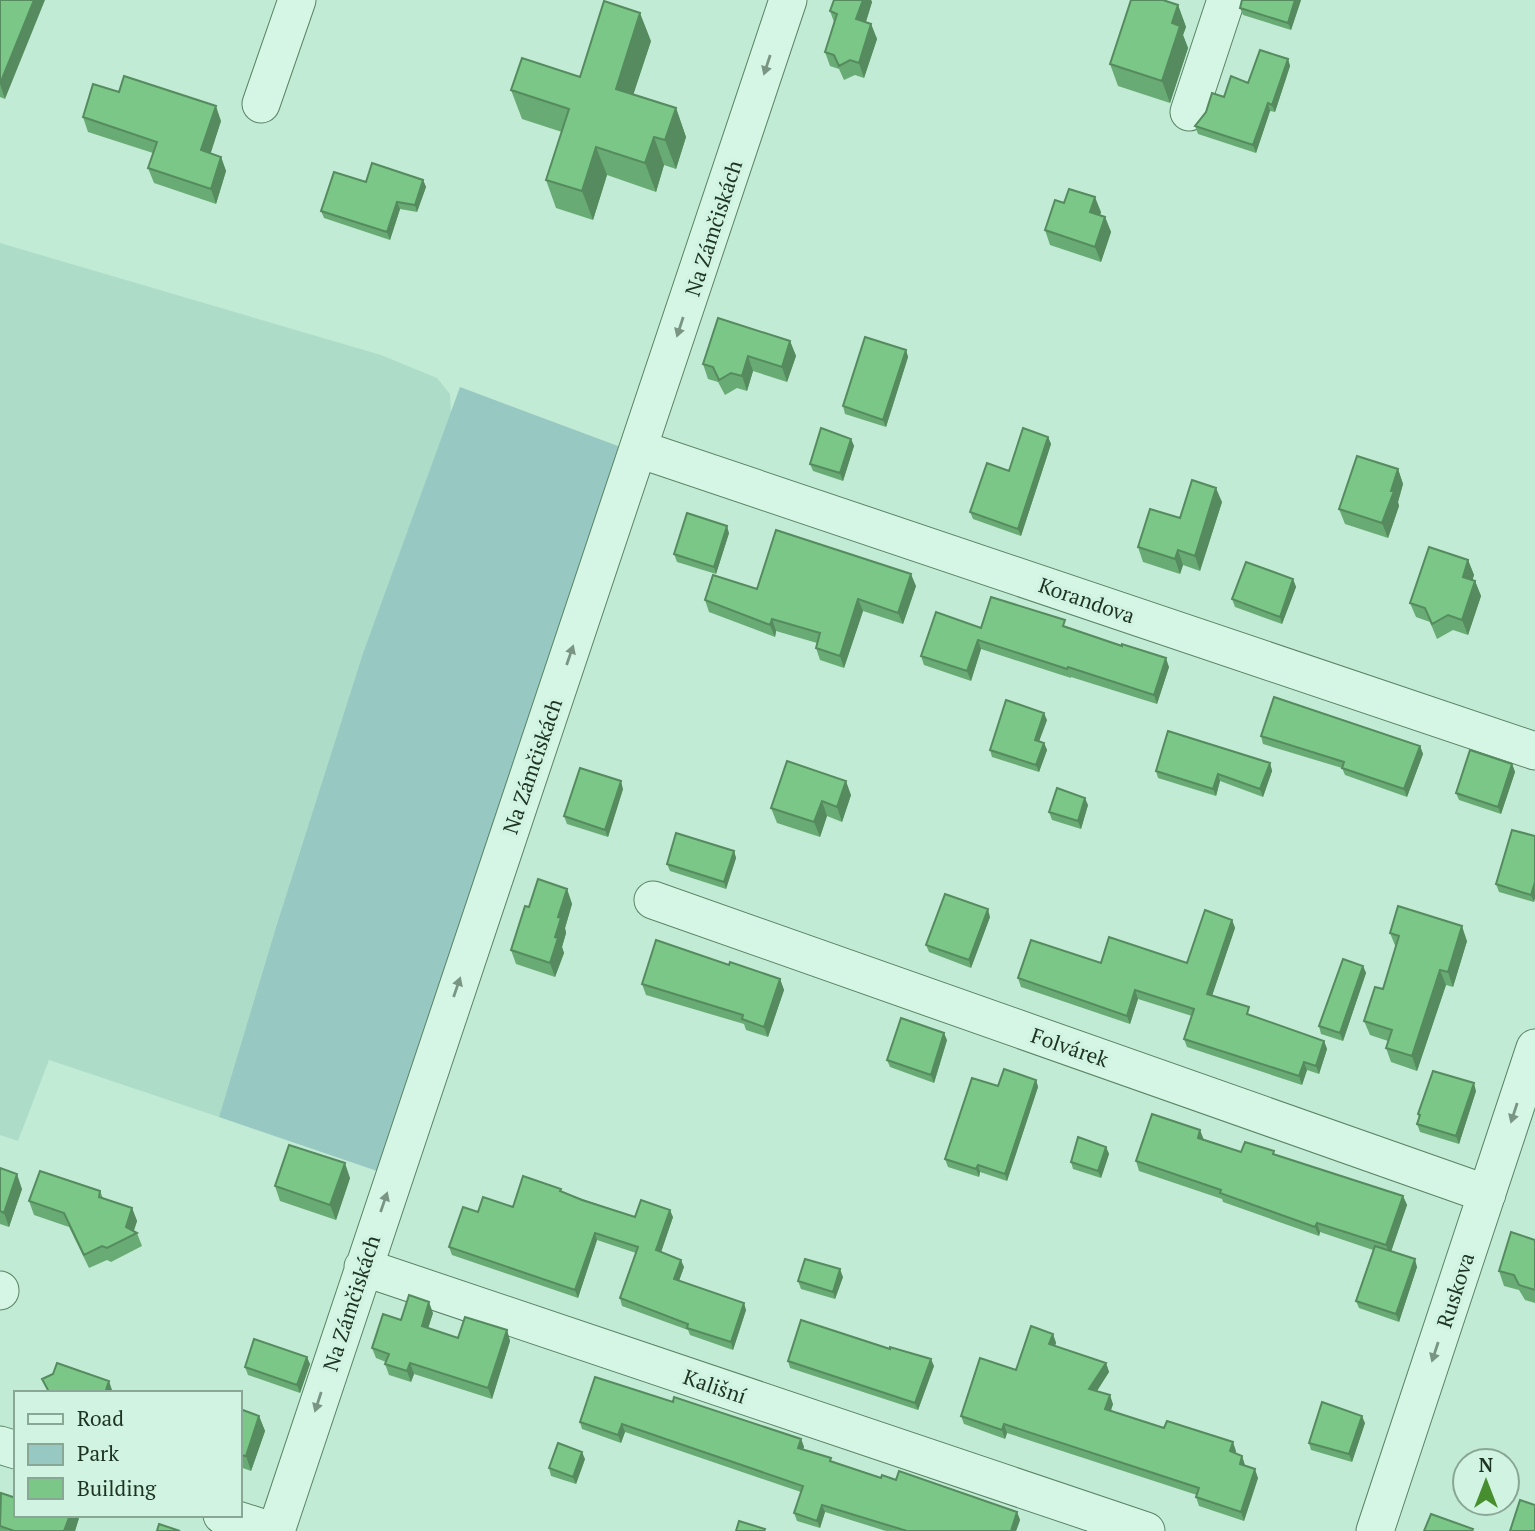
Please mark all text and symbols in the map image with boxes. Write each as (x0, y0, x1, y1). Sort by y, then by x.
one-way arrow (761, 54, 771, 75)
street label: Na Zámčiskách (678, 156, 748, 300)
one-way arrow (674, 317, 685, 338)
street label: Korandova (1035, 571, 1139, 630)
one-way arrow (565, 645, 575, 666)
street label: Na Zámčiskách (496, 695, 568, 837)
one-way arrow (452, 976, 463, 997)
street label: Folvárek (1028, 1021, 1113, 1073)
one-way arrow (1508, 1103, 1519, 1124)
one-way arrow (380, 1192, 390, 1213)
street label: Na Zámčiskách (316, 1231, 386, 1375)
street label: Ruskova (1430, 1248, 1480, 1331)
one-way arrow (1429, 1342, 1439, 1363)
street label: Kališní (680, 1362, 751, 1410)
legend (14, 1391, 242, 1517)
one-way arrow (312, 1391, 323, 1412)
text: Road (77, 1404, 124, 1432)
text: Park (77, 1439, 119, 1467)
north arrow (1451, 1447, 1521, 1517)
text: N (1479, 1452, 1494, 1477)
text: Building (77, 1474, 157, 1502)

